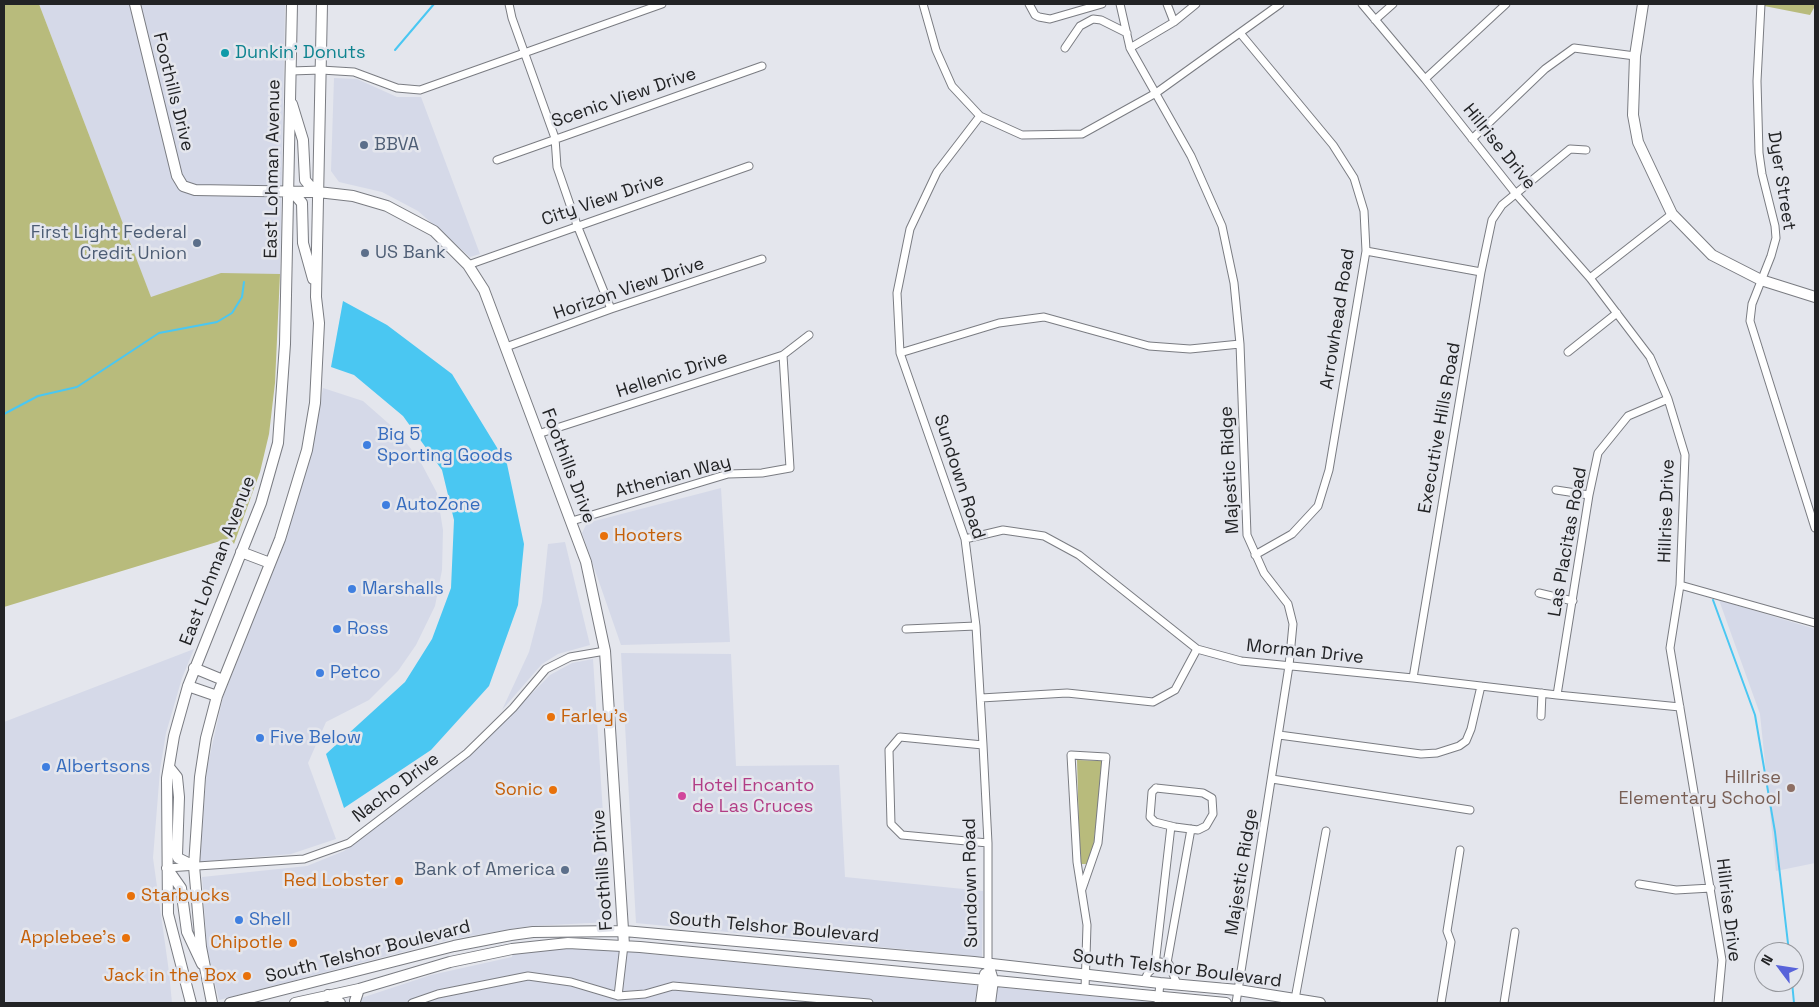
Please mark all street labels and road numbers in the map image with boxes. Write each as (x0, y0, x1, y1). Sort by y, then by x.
street label: Foothills Drive (148, 31, 198, 153)
street label: Scenic View Drive (549, 63, 699, 133)
street label: East Lohman Avenue (261, 79, 285, 259)
street label: Hillrise Drive (1458, 100, 1540, 194)
street label: Dyer Street (1763, 130, 1799, 232)
street label: City View Drive (539, 169, 667, 231)
street label: Arrowhead Road (1316, 247, 1360, 391)
street label: Horizon View Drive (551, 253, 707, 325)
street label: Executive Hills Road (1414, 341, 1466, 515)
street label: Hellenic Drive (614, 347, 730, 403)
street label: Foothills Drive (536, 406, 600, 526)
street label: Majestic Ridge (1216, 406, 1244, 534)
street label: Sundown Road (929, 412, 989, 542)
street label: Athenian Way (613, 451, 733, 503)
street label: Hillrise Drive (1654, 459, 1680, 563)
street label: Las Placitas Road (1544, 466, 1592, 618)
street label: East Lohman Avenue (176, 473, 260, 649)
street label: Morman Drive (1245, 635, 1365, 669)
street label: Nacho Drive (348, 748, 444, 828)
street label: Majestic Ridge (1221, 807, 1263, 937)
street label: Foothills Drive (588, 809, 618, 931)
street label: Sundown Road (959, 818, 983, 948)
street label: Hillrise Drive (1711, 857, 1745, 963)
street label: South Telshor Boulevard (668, 908, 880, 948)
street label: South Telshor Boulevard (263, 916, 473, 988)
street label: South Telshor Boulevard (1071, 945, 1283, 993)

